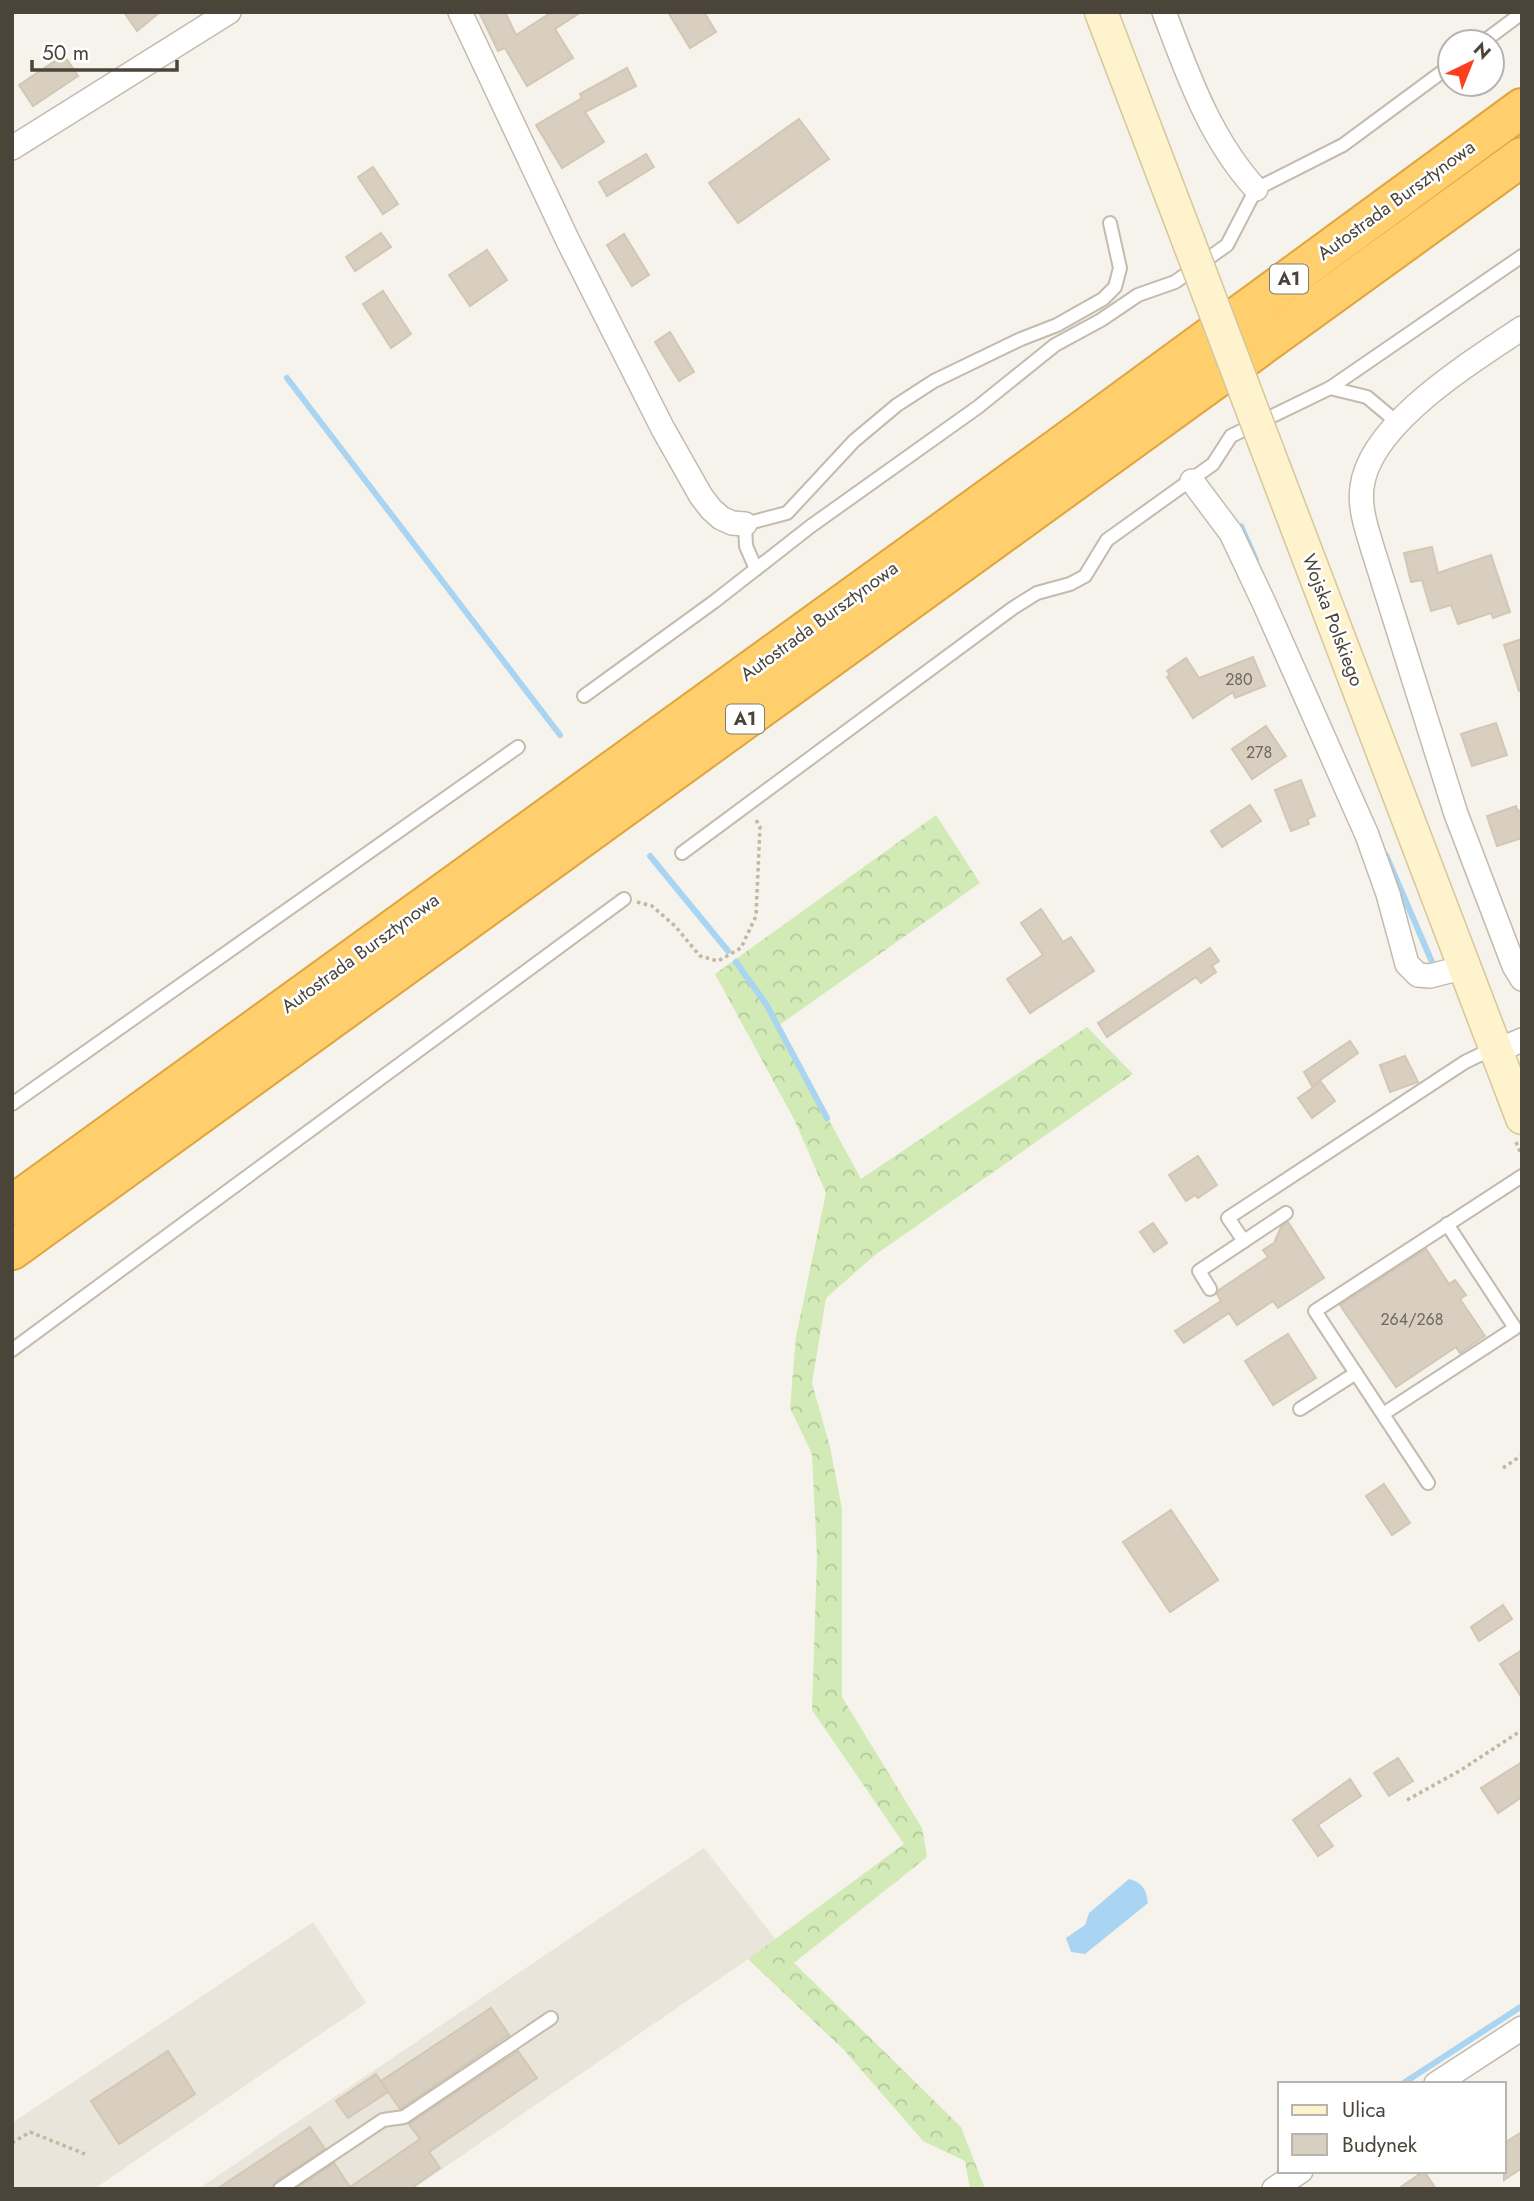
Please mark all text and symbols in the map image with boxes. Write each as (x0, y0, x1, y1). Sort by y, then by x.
scale bar (32, 28, 177, 72)
north arrow (1436, 28, 1506, 98)
text: N (1468, 36, 1497, 66)
text: 50 m (42, 38, 89, 68)
street label: Autostrada Bursztynowa (1312, 133, 1480, 267)
road number: A1 (1270, 264, 1308, 293)
street label: Wojska Polskiego (1295, 550, 1371, 690)
street label: Autostrada Bursztynowa (735, 554, 903, 688)
house number: 280 (1225, 668, 1253, 691)
road number: A1 (726, 704, 764, 734)
house number: 278 (1246, 741, 1272, 764)
street label: Autostrada Bursztynowa (276, 886, 444, 1020)
house number: 264/268 (1381, 1308, 1443, 1331)
legend (1278, 2082, 1506, 2173)
text: Ulica (1342, 2095, 1386, 2125)
text: Budynek (1342, 2130, 1418, 2160)

